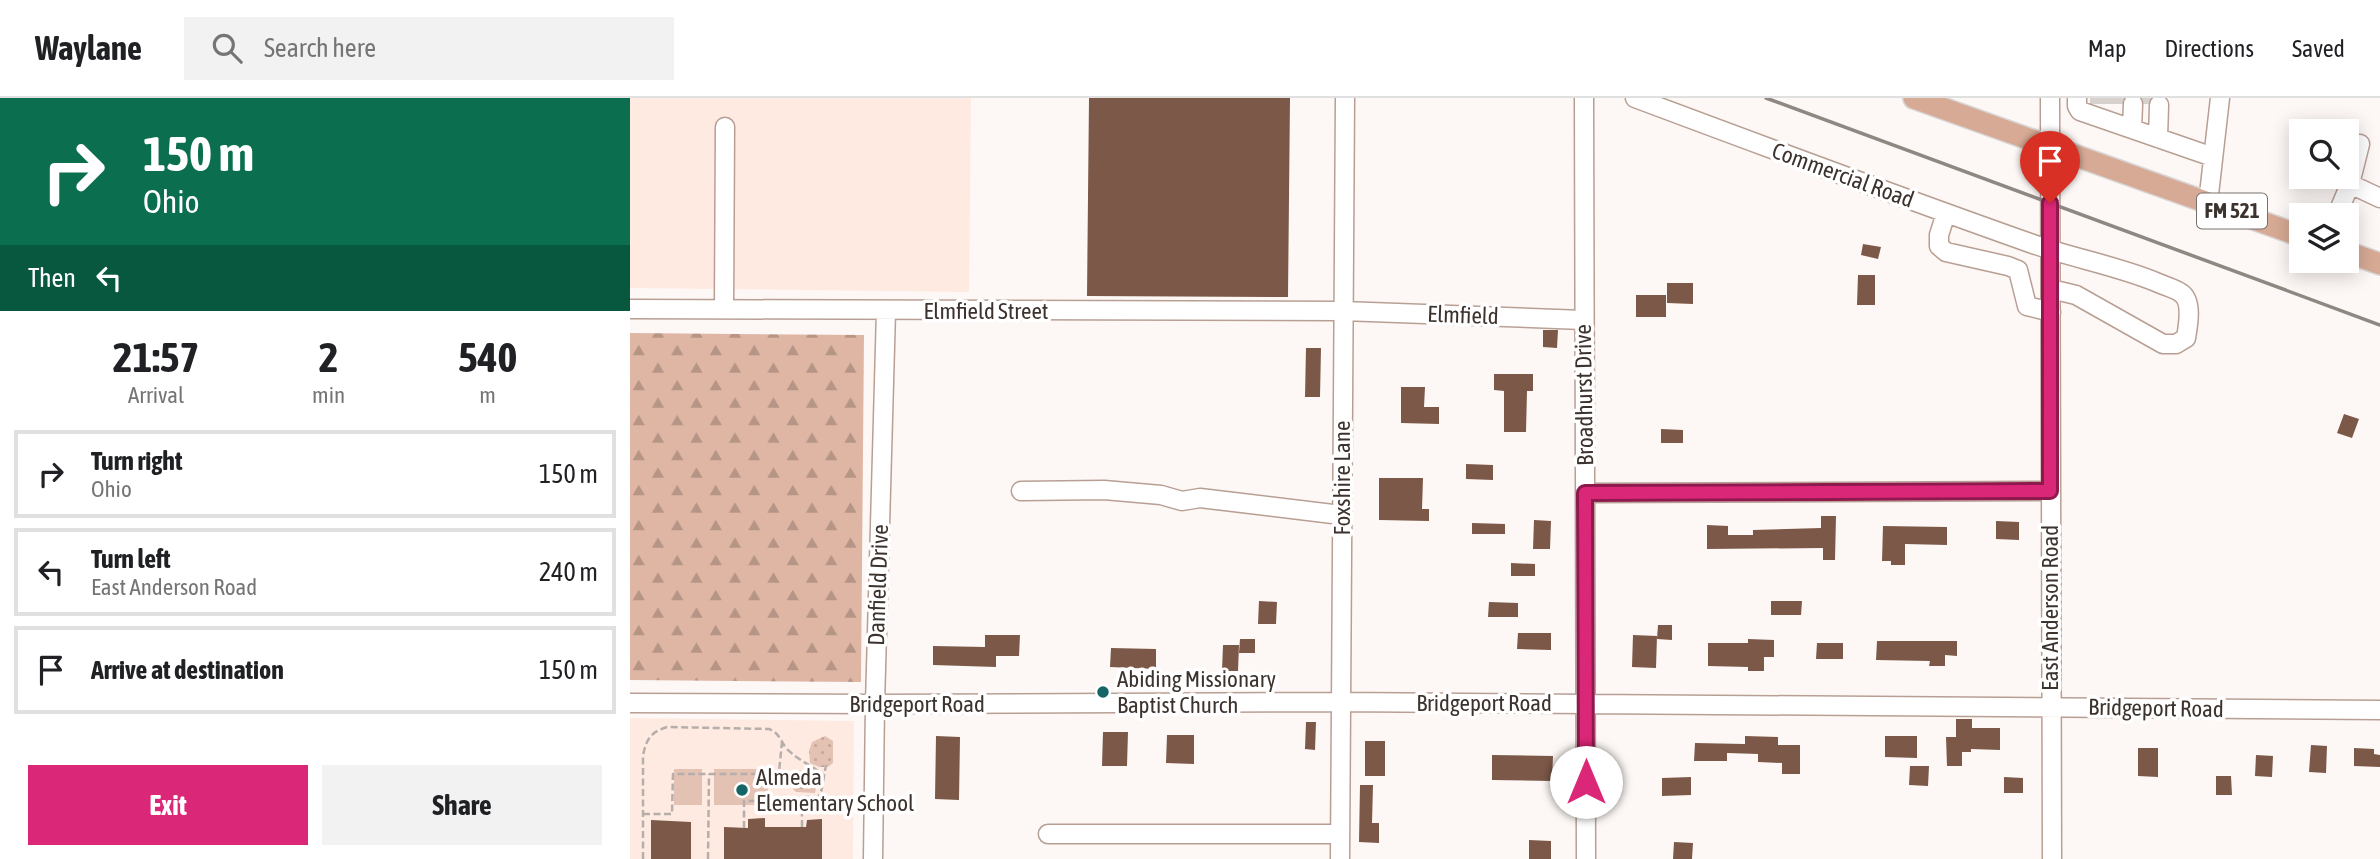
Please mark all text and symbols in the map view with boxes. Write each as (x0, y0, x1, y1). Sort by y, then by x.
search box (184, 17, 674, 80)
text: Waylane (35, 29, 142, 67)
icon: search (208, 29, 246, 67)
text: Search here (264, 33, 376, 63)
text: Map (2088, 35, 2126, 62)
text: Directions (2164, 35, 2254, 62)
text: Saved (2292, 35, 2345, 62)
map controls (2289, 119, 2359, 273)
button: search (2289, 119, 2359, 189)
text: 150 m (143, 125, 254, 181)
icon: right (28, 126, 119, 217)
pin (2020, 131, 2080, 203)
street label: Commercial Road (1768, 137, 1918, 213)
icon: arrive (2031, 142, 2069, 180)
text: Ohio (143, 183, 200, 220)
road number: FM 521 (2197, 194, 2267, 228)
button: layers (2289, 203, 2359, 273)
icon: left (90, 259, 128, 297)
text: Then (28, 263, 76, 293)
street label: Elmfield Street (924, 298, 1048, 324)
street label: Elmfield (1427, 301, 1499, 329)
street label: Broadhurst Drive (1570, 324, 1598, 466)
text: 21:57 (113, 333, 199, 381)
text: 2 (319, 333, 338, 381)
text: 540 (458, 333, 517, 381)
text: Arrival (128, 382, 184, 408)
text: min (312, 382, 345, 408)
text: m (479, 382, 496, 408)
street label: Foxshire Lane (1329, 421, 1355, 535)
text: Turn right (91, 446, 182, 476)
icon: right (32, 455, 70, 493)
text: 150 m (539, 459, 598, 489)
text: Ohio (91, 476, 132, 502)
street label: Danfield Drive (863, 524, 893, 646)
street label: East Anderson Road (2037, 525, 2063, 691)
text: Turn left (91, 544, 171, 574)
icon: left (32, 553, 70, 591)
text: 240 m (539, 557, 598, 587)
text: East Anderson Road (91, 574, 257, 600)
icon: arrive (32, 651, 70, 689)
text: Arrive at destination (91, 655, 284, 685)
text: 150 m (539, 655, 598, 685)
place label: Abiding Missionary Baptist Church (1117, 666, 1276, 718)
marker: Abiding Missionary Baptist Church (1095, 684, 1111, 700)
street label: Bridgeport Road (1416, 690, 1552, 716)
street label: Bridgeport Road (849, 691, 985, 717)
street label: Bridgeport Road (2088, 694, 2224, 722)
position arrow (1549, 745, 1623, 819)
place label: Almeda Elementary School (756, 764, 914, 816)
button: Exit (28, 765, 308, 845)
button: Share (322, 765, 602, 845)
marker: Almeda Elementary School (734, 782, 750, 798)

